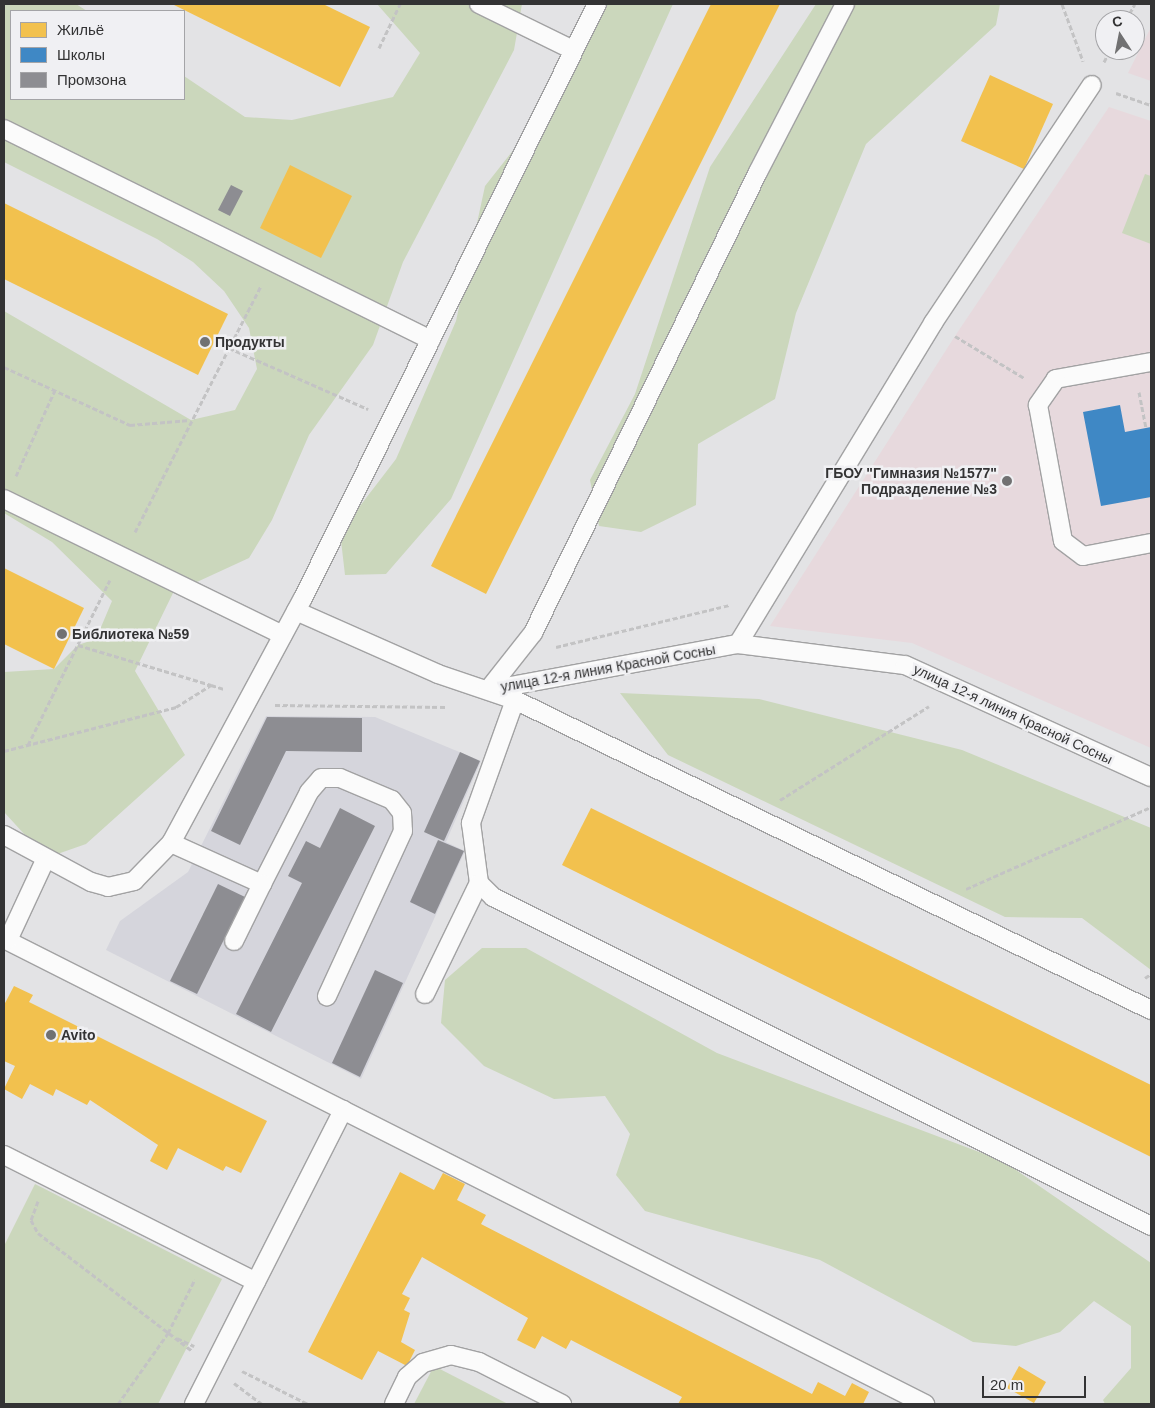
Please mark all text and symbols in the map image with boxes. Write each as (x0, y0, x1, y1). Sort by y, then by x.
legend (10, 10, 185, 100)
north arrow (1095, 10, 1145, 60)
text: С (1111, 12, 1124, 30)
text: Жильё (57, 21, 104, 38)
text: Школы (57, 46, 105, 63)
text: Промзона (57, 71, 126, 88)
place label: Продукты (215, 334, 285, 350)
marker: Продукты (199, 336, 211, 348)
place label: ГБОУ "Гимназия №1577" Подразделение №3 (825, 465, 997, 498)
marker: ГБОУ "Гимназия №1577" Подразделение №3 (1001, 475, 1013, 487)
place label: Библиотека №59 (72, 626, 189, 642)
marker: Библиотека №59 (56, 628, 68, 640)
street label: улица 12-я линия Красной Сосны (499, 641, 717, 695)
street label: улица 12-я линия Красной Сосны (911, 660, 1115, 768)
place label: Avito (61, 1027, 95, 1043)
marker: Avito (45, 1029, 57, 1041)
scale bar (985, 1366, 1089, 1398)
text: 20 m (990, 1376, 1023, 1393)

